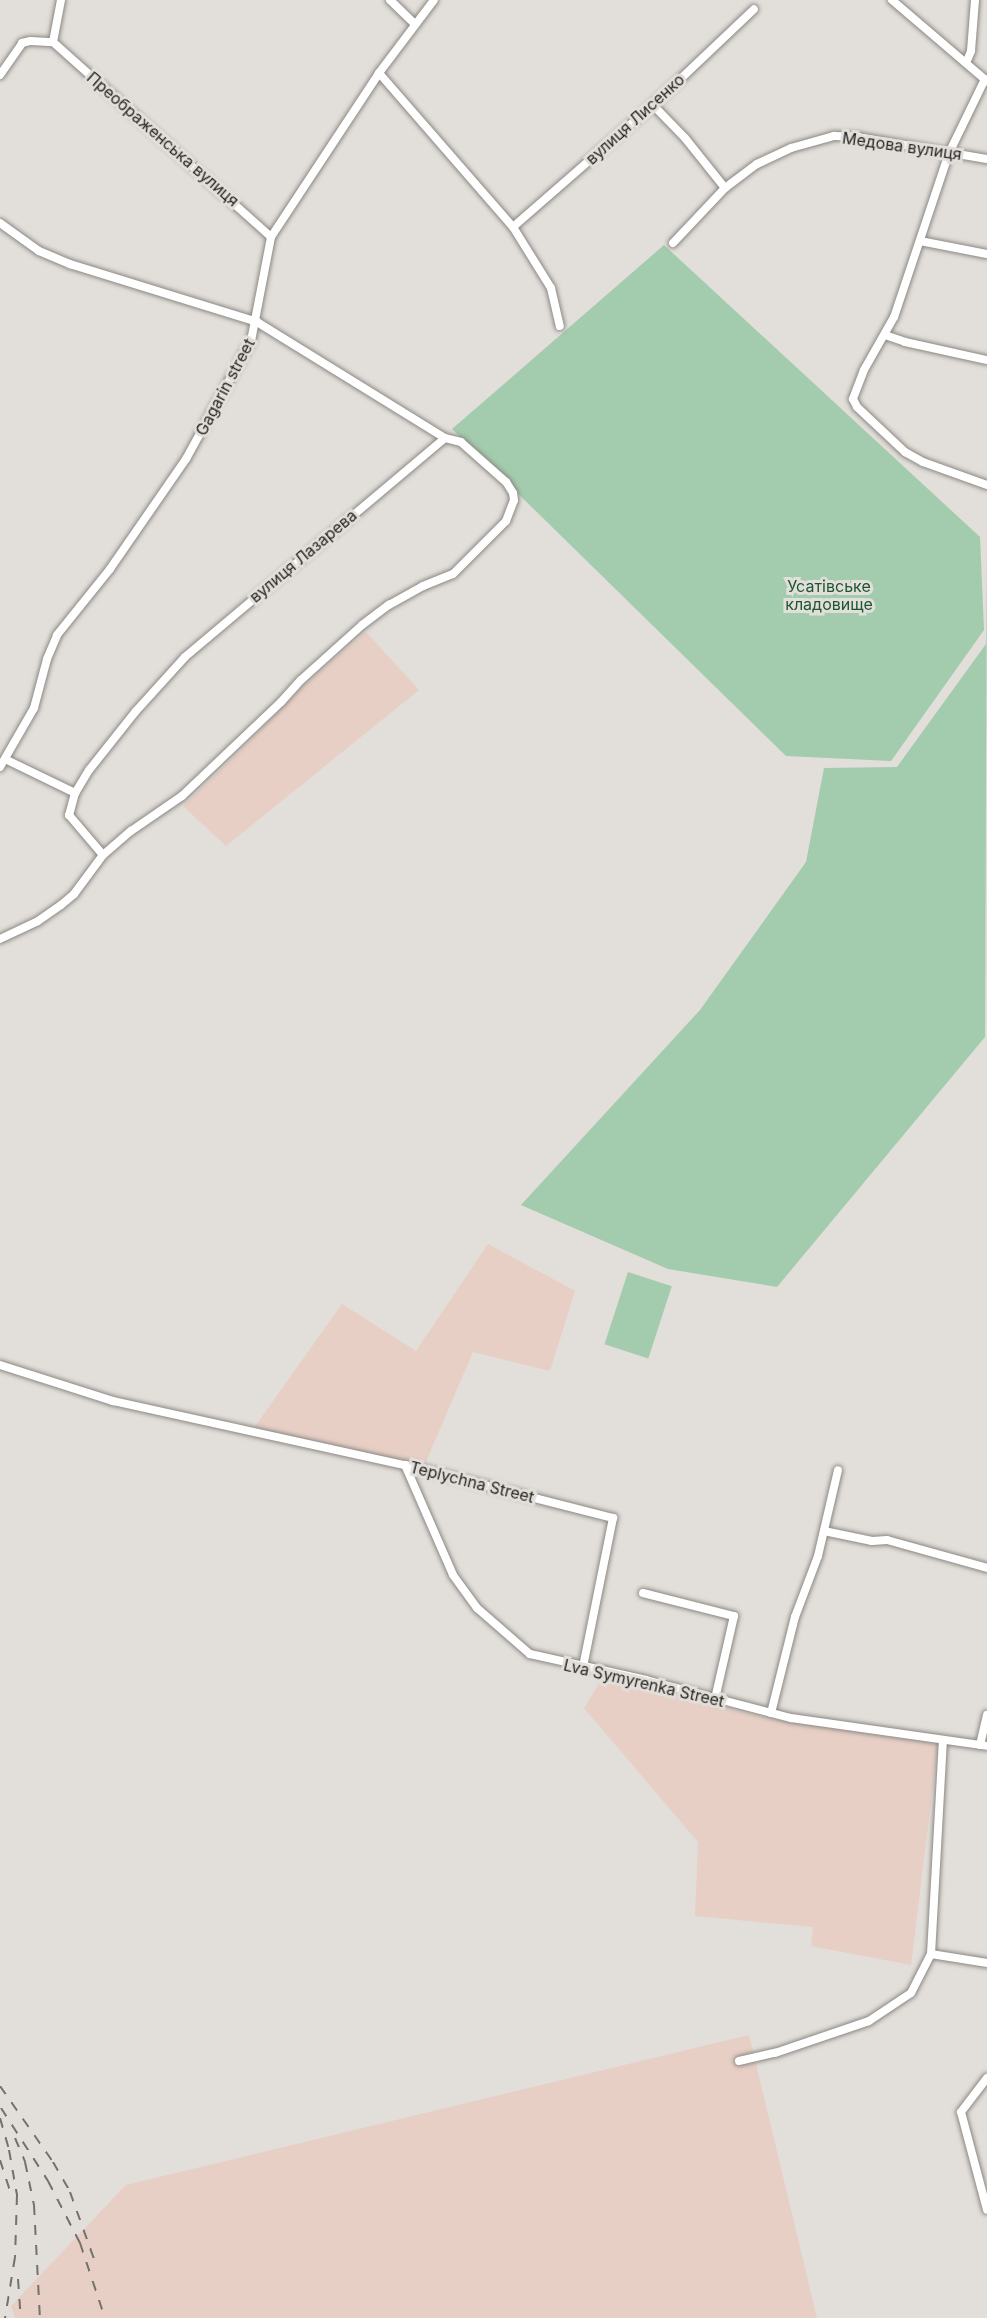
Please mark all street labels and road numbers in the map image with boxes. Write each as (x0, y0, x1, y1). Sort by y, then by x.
street label: Преображенська вулиця (83, 68, 243, 210)
street label: вулиця Лисенко (582, 70, 688, 168)
street label: Медова вулиця (841, 128, 963, 164)
street label: Gagarin street (191, 335, 259, 439)
street label: вулиця Лазарева (246, 506, 360, 606)
street label: Teplychna Street (408, 1457, 536, 1507)
street label: Lva Symyrenka Street (562, 1655, 726, 1711)

